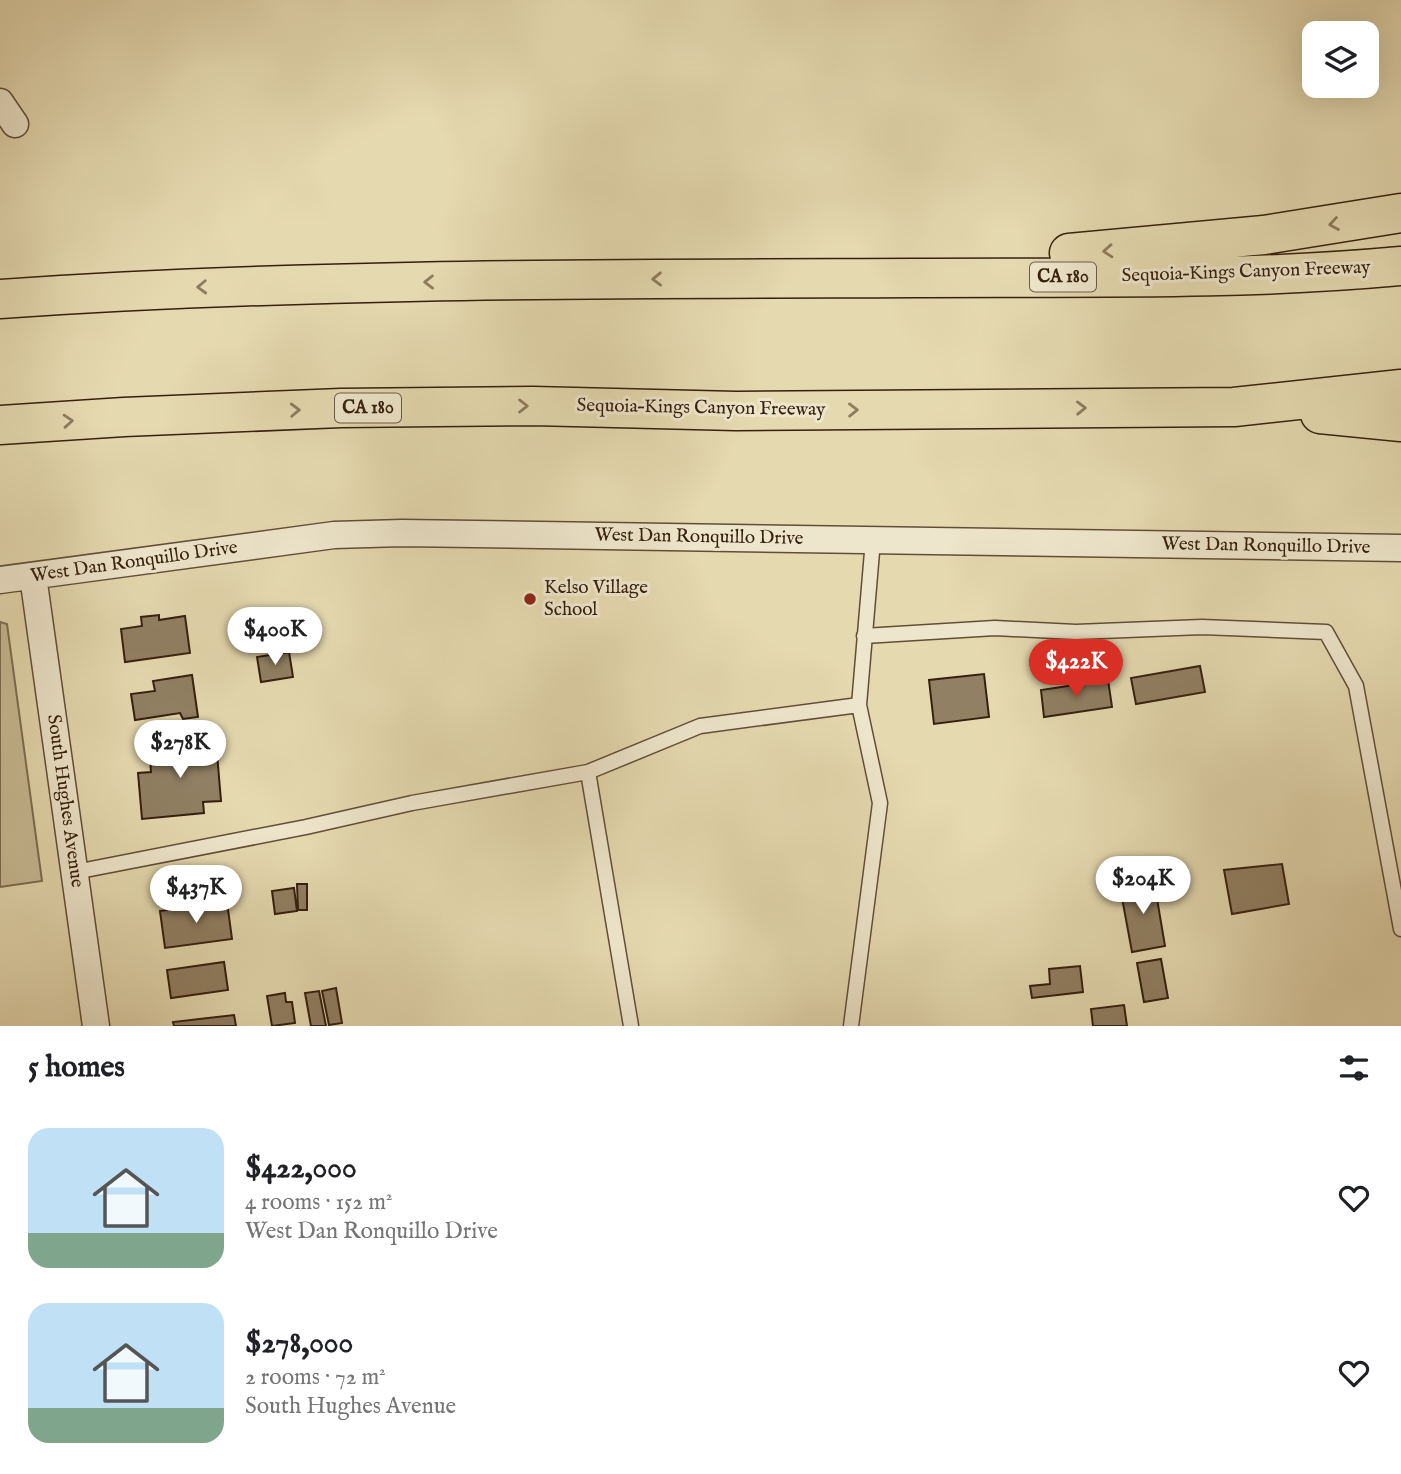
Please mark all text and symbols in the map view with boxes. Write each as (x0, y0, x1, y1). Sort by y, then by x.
map controls (1302, 21, 1379, 98)
button: layers (1302, 21, 1379, 98)
one-way arrow (1328, 216, 1340, 231)
one-way arrow (1102, 243, 1113, 258)
street label: Sequoia–Kings Canyon Freeway (1121, 256, 1371, 288)
road number: CA 180 (1030, 262, 1096, 292)
one-way arrow (651, 272, 662, 287)
one-way arrow (423, 274, 434, 290)
one-way arrow (196, 280, 207, 295)
road number: CA 180 (335, 394, 401, 422)
street label: Sequoia–Kings Canyon Freeway (576, 394, 826, 422)
one-way arrow (518, 398, 529, 414)
one-way arrow (1076, 400, 1087, 416)
one-way arrow (290, 402, 301, 417)
one-way arrow (849, 402, 859, 418)
one-way arrow (63, 414, 74, 429)
street label: West Dan Ronquillo Drive (594, 523, 804, 551)
street label: West Dan Ronquillo Drive (1161, 532, 1371, 560)
street label: West Dan Ronquillo Drive (29, 536, 239, 588)
place label: Kelso Village School (544, 576, 648, 622)
marker: Kelso Village School (522, 591, 538, 607)
pin: $400K (226, 608, 324, 667)
text: $400K (243, 615, 307, 644)
pin: $422K (1027, 640, 1125, 699)
text: $422K (1045, 647, 1107, 676)
street label: South Hughes Avenue (41, 713, 89, 889)
pin: $278K (131, 720, 229, 780)
text: $278K (150, 728, 210, 757)
pin: $204K (1094, 856, 1192, 916)
text: $204K (1112, 864, 1174, 893)
pin: $437K (147, 866, 245, 925)
text: $437K (166, 873, 226, 902)
text: 5 homes (28, 1049, 125, 1087)
icon: filters (1335, 1049, 1373, 1087)
text: $422,000 (245, 1150, 357, 1188)
icon: home (84, 1156, 168, 1240)
icon: heart (1335, 1179, 1373, 1217)
text: 4 rooms · 152 m² (245, 1188, 392, 1217)
text: West Dan Ronquillo Drive (245, 1217, 498, 1246)
text: $278,000 (245, 1325, 353, 1363)
icon: home (84, 1331, 168, 1415)
icon: heart (1335, 1354, 1373, 1392)
text: 2 rooms · 72 m² (245, 1363, 386, 1392)
text: South Hughes Avenue (245, 1392, 456, 1421)

